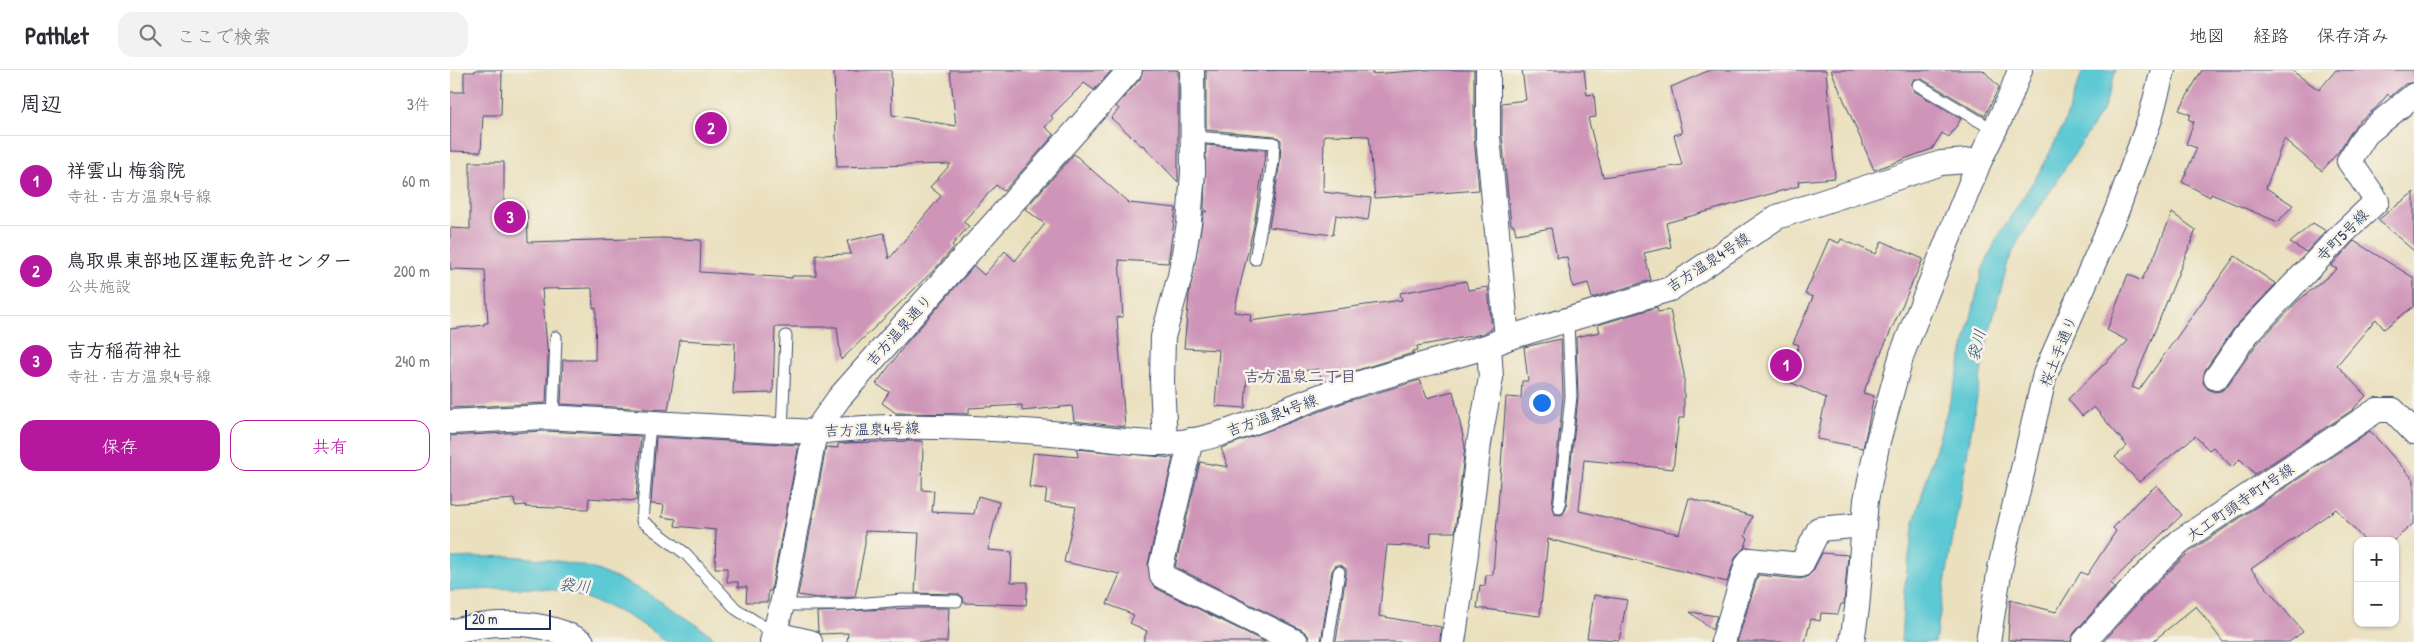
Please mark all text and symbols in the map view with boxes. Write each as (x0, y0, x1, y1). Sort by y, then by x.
search box (118, 12, 468, 57)
text: Pathlet (25, 19, 88, 51)
icon: search (136, 21, 164, 49)
text: ここで検索 (176, 23, 272, 49)
text: 地図 (2189, 23, 2225, 48)
text: 経路 (2253, 23, 2289, 48)
text: 保存済み (2317, 23, 2389, 48)
text: 周辺 (20, 89, 62, 118)
text: 3件 (407, 93, 430, 115)
pin: 2 (695, 109, 727, 147)
text: 祥雲山 梅翁院 (67, 157, 185, 183)
text: 1 (33, 170, 39, 192)
text: 60 m (402, 170, 430, 192)
text: 寺社 · 吉方温泉4号線 (67, 185, 212, 207)
pin: 3 (494, 198, 526, 236)
street label: 寺町5号線 (2311, 204, 2373, 266)
street label: 吉方温泉4号線 (1662, 227, 1754, 297)
text: 鳥取県東部地区運転免許センター (67, 247, 352, 273)
text: 2 (32, 260, 40, 282)
text: 200 m (394, 260, 430, 282)
text: 公共施設 (67, 275, 131, 297)
street label: 吉方温泉通り (861, 290, 937, 370)
street label: 桜土手通り (2034, 312, 2082, 390)
water label: 袋川 (1961, 327, 1991, 363)
text: 吉方稲荷神社 (67, 337, 181, 363)
pin: 1 (1770, 346, 1802, 384)
text: 3 (32, 350, 40, 372)
text: 240 m (395, 350, 430, 372)
text: 寺社 · 吉方温泉4号線 (67, 365, 212, 387)
district label: 吉方温泉二丁目 (1244, 365, 1356, 387)
street label: 吉方温泉4号線 (1223, 389, 1321, 441)
your location (1529, 390, 1555, 416)
street label: 吉方温泉4号線 (824, 417, 920, 441)
button: 保存 (20, 420, 220, 471)
button: 共有 (230, 420, 430, 471)
street label: 大工町頭寺町1号線 (2182, 458, 2298, 546)
map controls (2354, 537, 2399, 627)
button: + (2354, 537, 2399, 582)
water label: 袋川 (558, 573, 592, 597)
button: − (2354, 582, 2399, 627)
scale bar (465, 607, 551, 630)
text: 20 m (472, 609, 498, 628)

